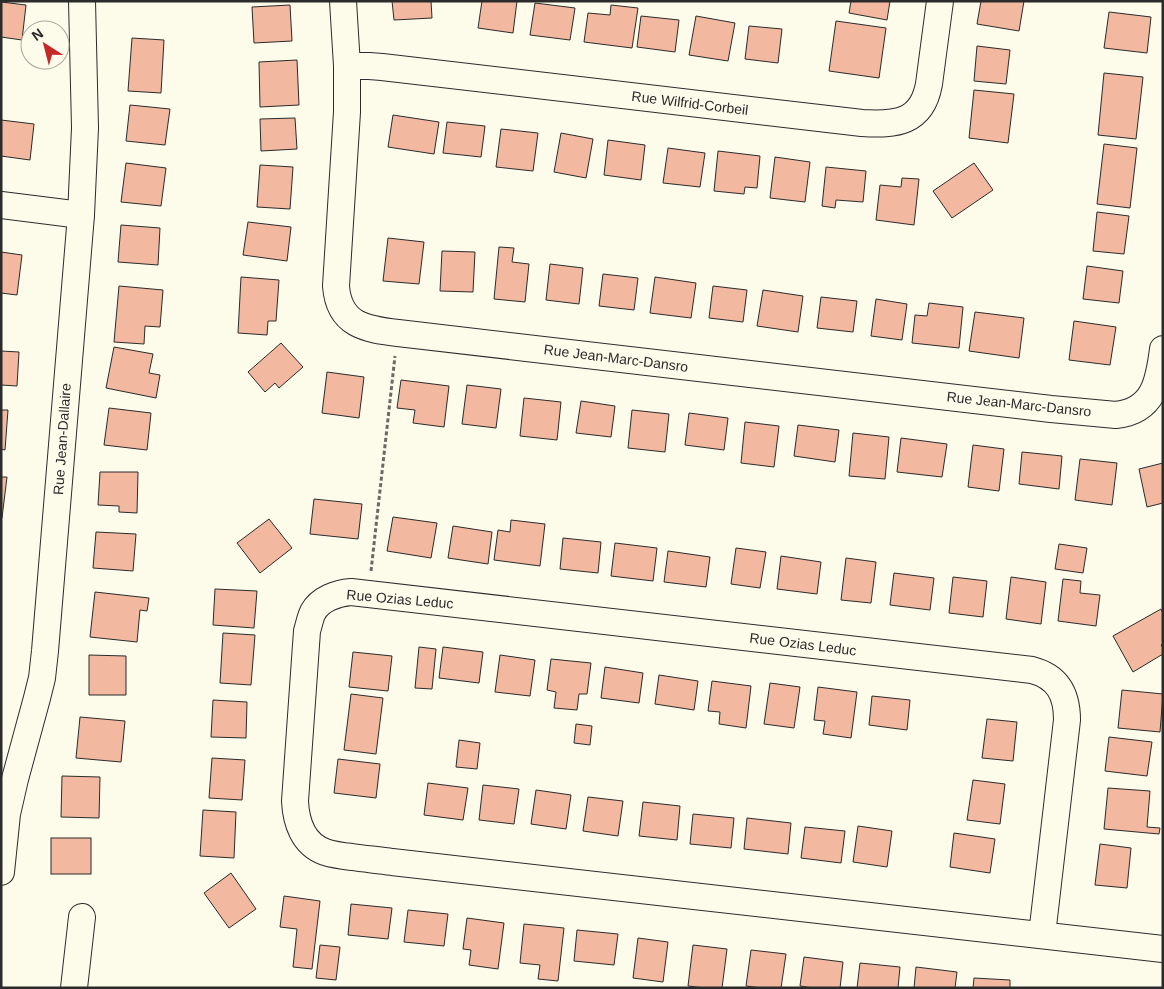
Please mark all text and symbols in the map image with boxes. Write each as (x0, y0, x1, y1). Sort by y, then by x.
north arrow (20, 20, 70, 70)
text: N (29, 25, 46, 44)
street label: Rue Wilfrid-Corbeil (631, 88, 749, 118)
street label: Rue Jean-Marc-Dansro (543, 341, 689, 375)
street label: Rue Jean-Dallaire (50, 382, 74, 495)
street label: Rue Jean-Marc-Dansro (946, 388, 1092, 420)
street label: Rue Ozias Leduc (346, 586, 454, 612)
street label: Rue Ozias Leduc (749, 630, 857, 658)

